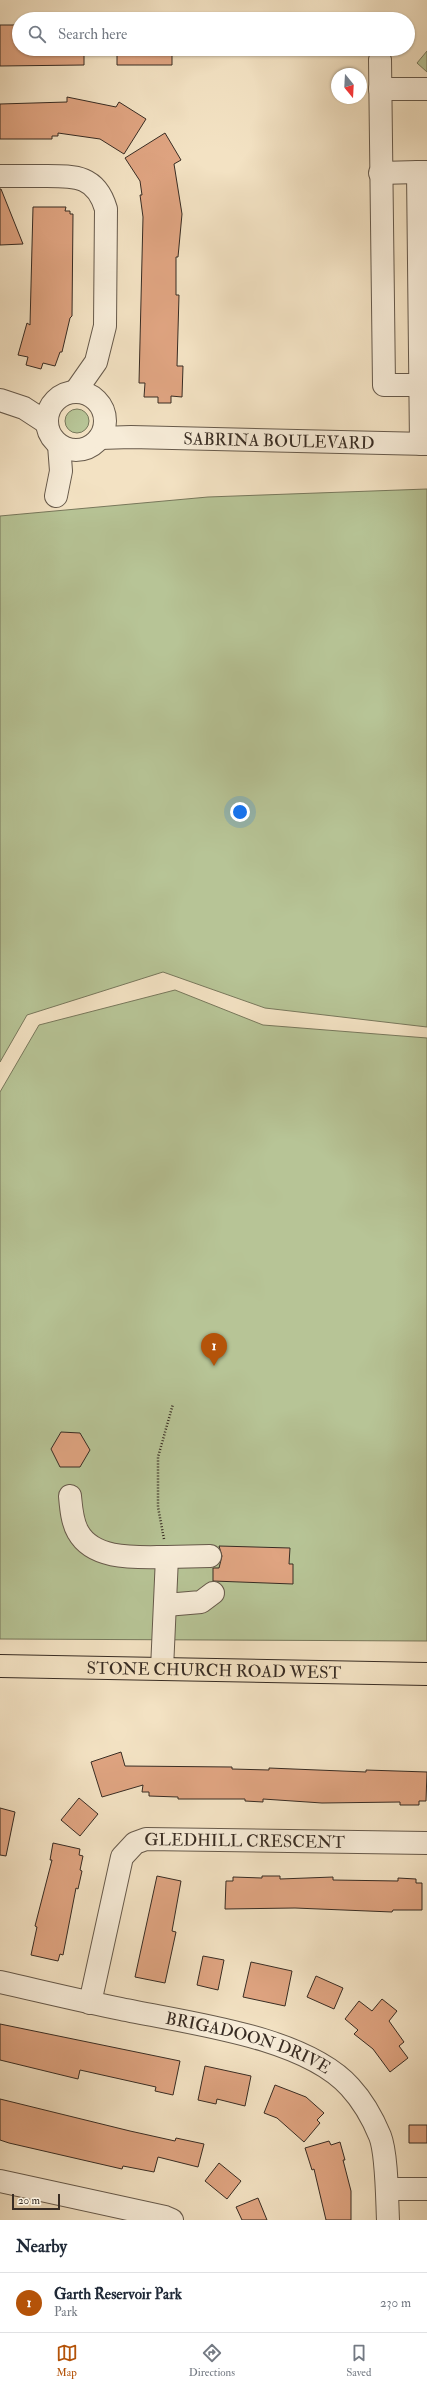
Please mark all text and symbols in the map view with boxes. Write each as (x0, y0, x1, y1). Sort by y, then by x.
search box (12, 12, 415, 56)
icon: search (26, 23, 48, 45)
text: Search here (58, 25, 127, 44)
north arrow (331, 68, 367, 104)
street label: SABRINA BOULEVARD (183, 428, 375, 454)
your location (230, 802, 250, 822)
pin: 1 (201, 1333, 227, 1366)
street label: STONE CHURCH ROAD WEST (86, 1658, 342, 1683)
street label: GLEDHILL CRESCENT (144, 1829, 346, 1853)
street label: BRIGADOON DRIVE (164, 2008, 335, 2079)
scale bar (12, 2192, 60, 2211)
text: 20 m (18, 2194, 40, 2207)
text: Nearby (16, 2236, 67, 2257)
text: Garth Reservoir Park (54, 2285, 182, 2304)
text: 1 (27, 2295, 31, 2311)
text: 230 m (380, 2295, 411, 2311)
text: Park (54, 2304, 78, 2320)
tab: Map (56, 2342, 78, 2379)
tab: Directions (189, 2342, 235, 2379)
tab: Saved (346, 2342, 371, 2379)

